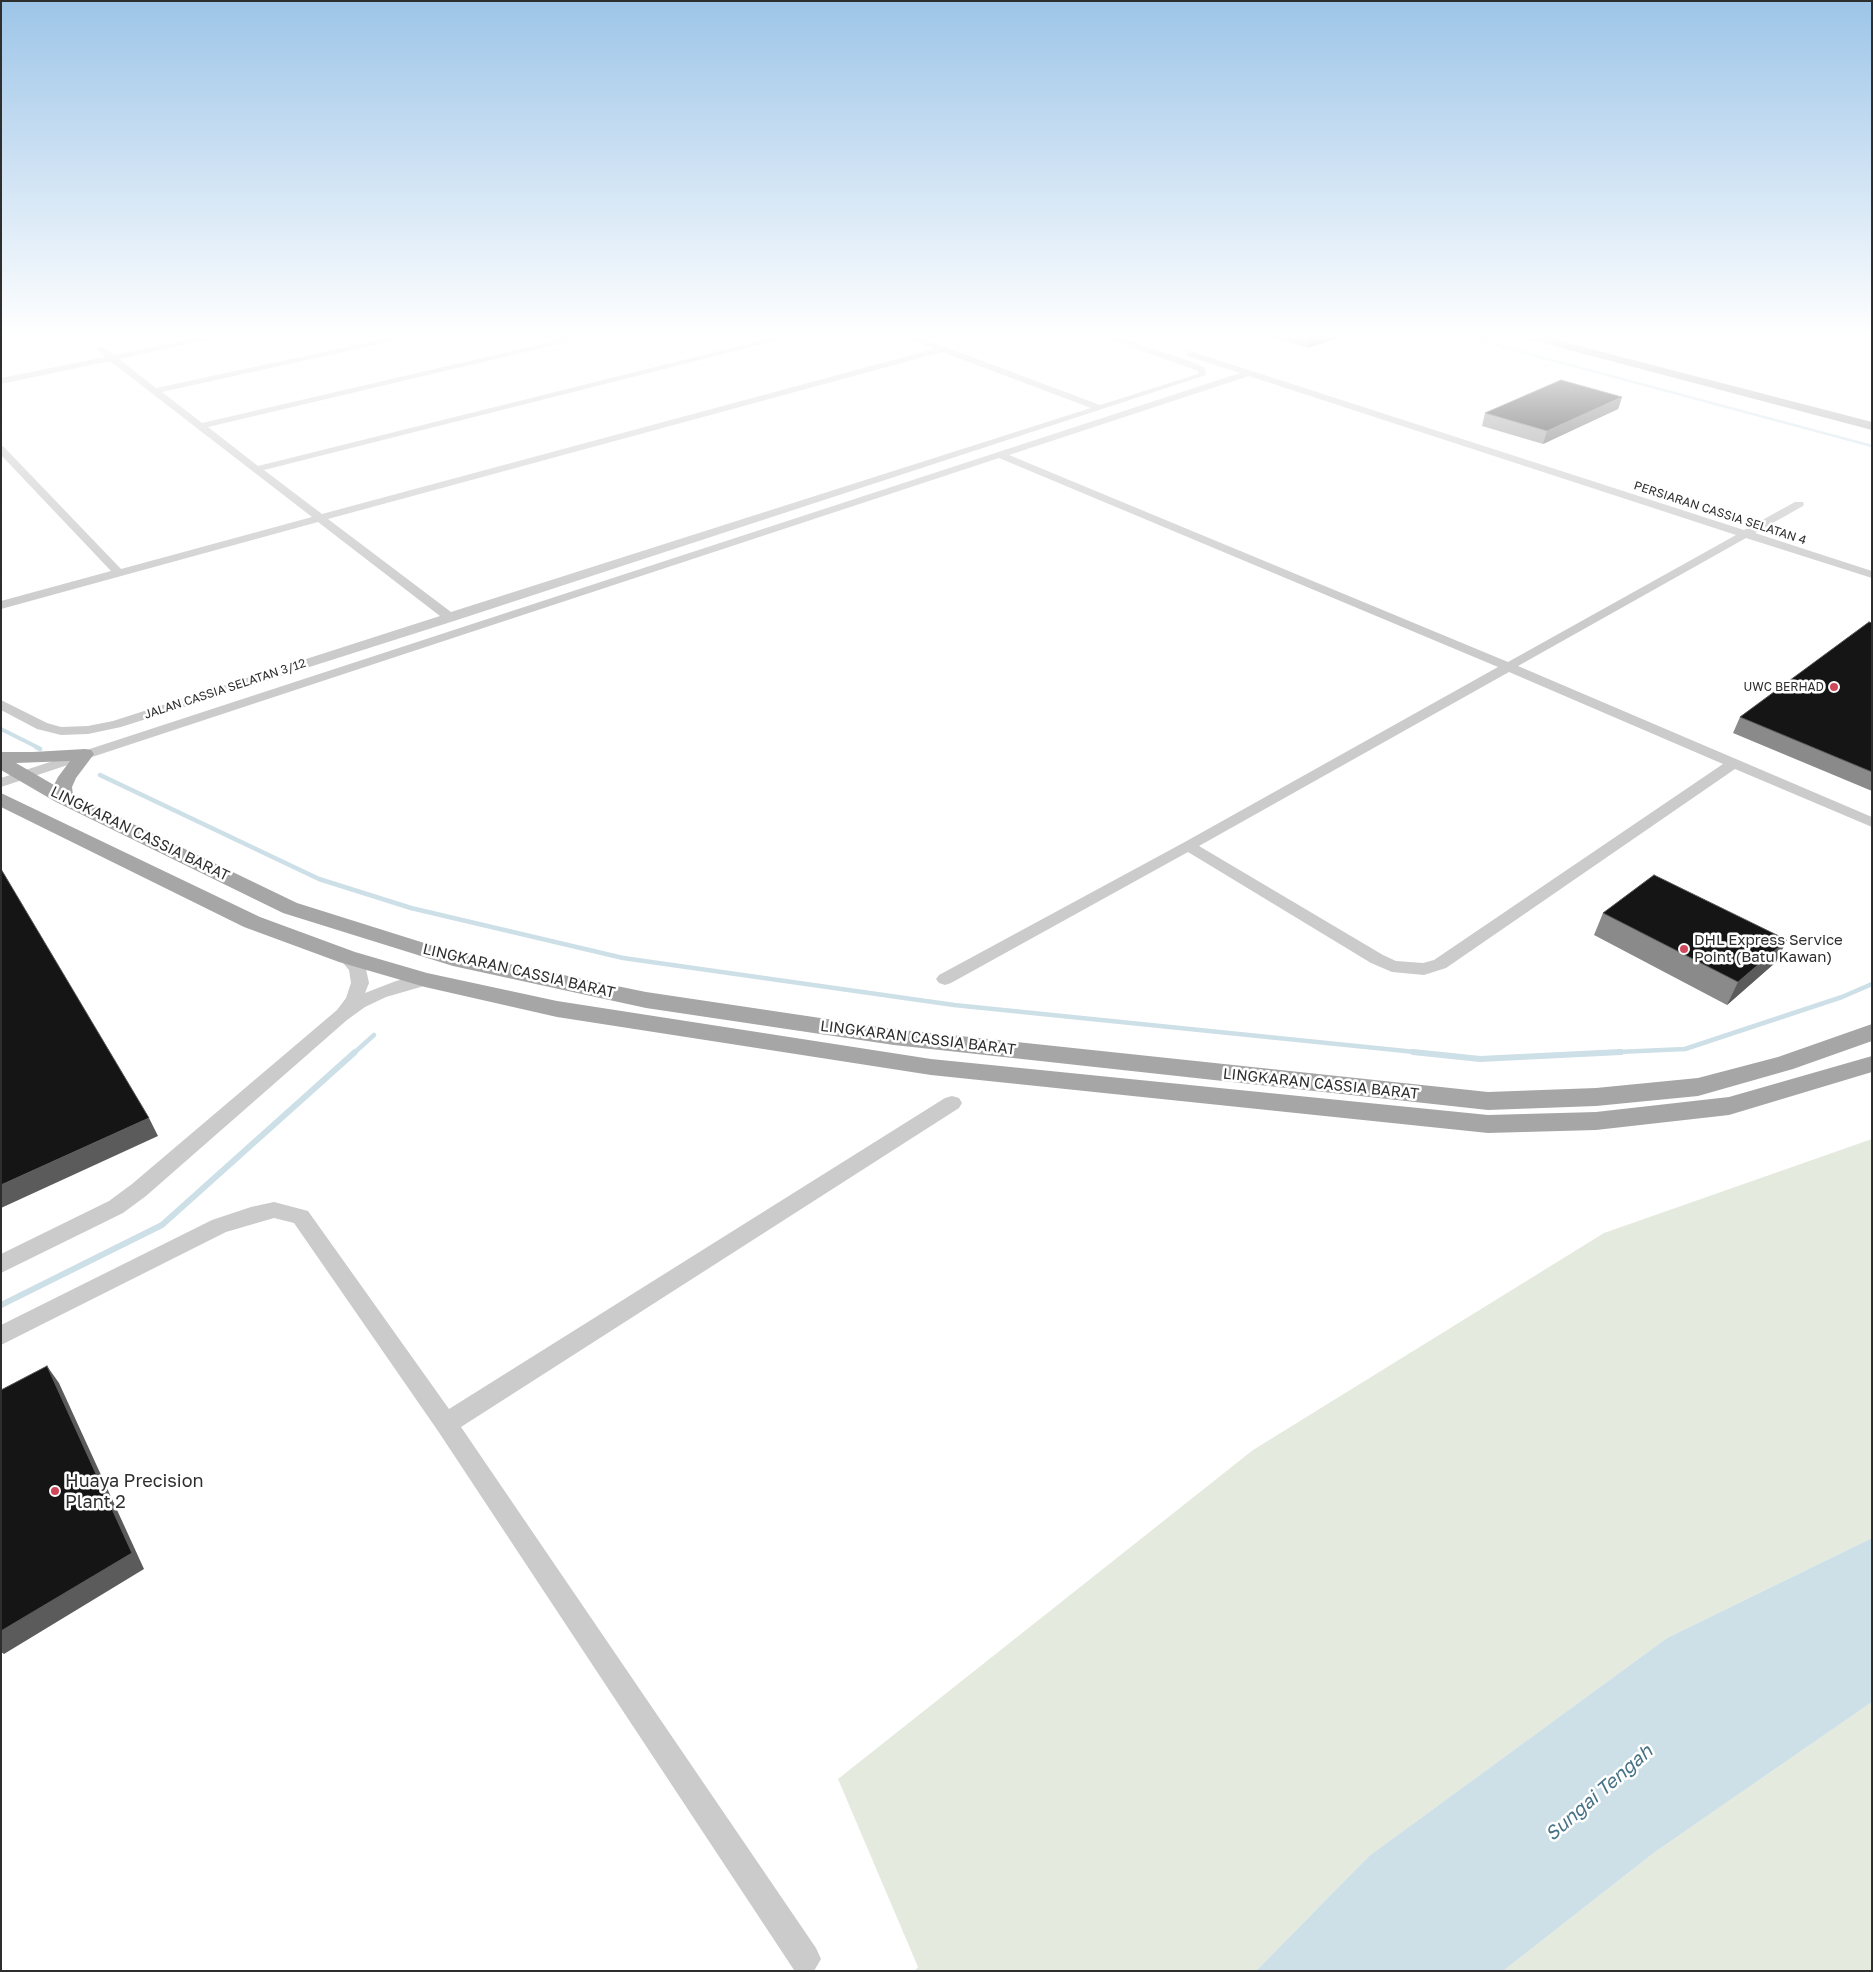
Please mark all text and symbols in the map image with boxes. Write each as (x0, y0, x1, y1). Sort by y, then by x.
street label: PERSIARAN CASSIA SELATAN 4 (1632, 478, 1808, 548)
street label: JALAN CASSIA SELATAN 3/12 (142, 656, 308, 722)
place label: UWC BERHAD (1744, 680, 1824, 694)
marker: UWC BERHAD (1828, 681, 1840, 693)
street label: LINGKARAN CASSIA BARAT (48, 783, 232, 885)
place label: DHL Express Service Point (Batu Kawan) (1694, 931, 1843, 966)
street label: LINGKARAN CASSIA BARAT (421, 940, 617, 1002)
marker: DHL Express Service Point (Batu Kawan) (1678, 943, 1690, 955)
street label: LINGKARAN CASSIA BARAT (819, 1017, 1017, 1059)
street label: LINGKARAN CASSIA BARAT (1222, 1065, 1420, 1103)
place label: Huaya Precision Plant 2 (65, 1470, 204, 1512)
marker: Huaya Precision Plant 2 (49, 1485, 61, 1497)
water label: Sungai Tengah (1541, 1740, 1657, 1846)

